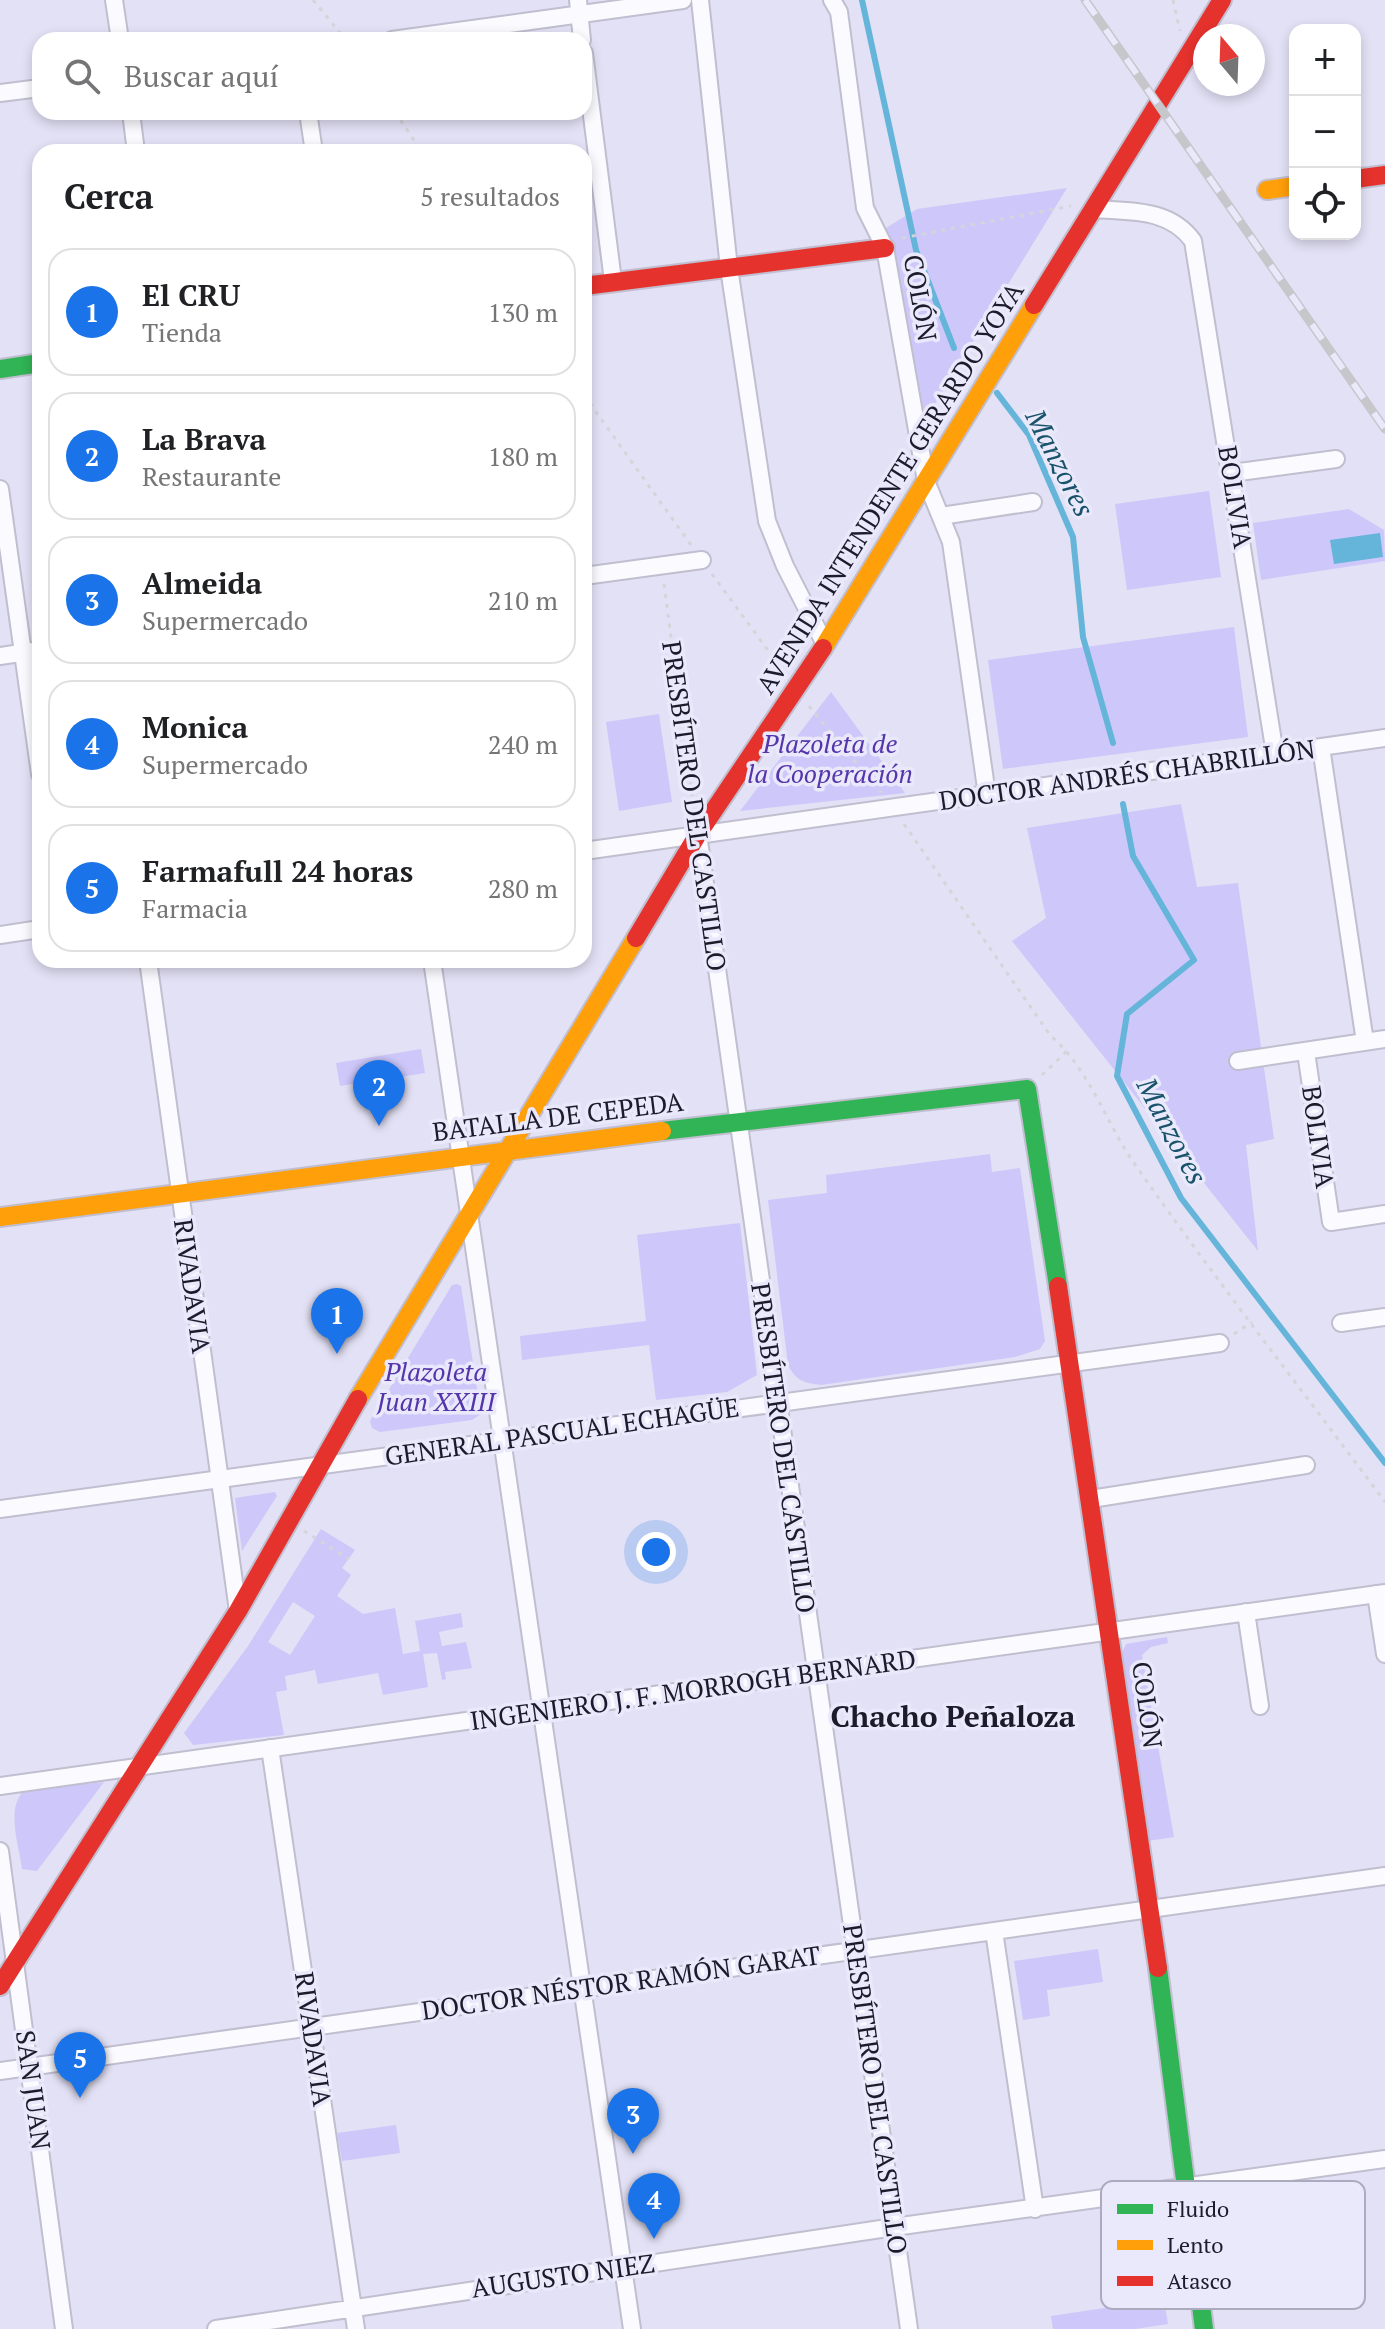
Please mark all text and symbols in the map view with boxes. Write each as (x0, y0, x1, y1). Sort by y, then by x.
north arrow (1193, 24, 1265, 96)
map controls (1289, 24, 1361, 240)
button: + (1289, 24, 1361, 96)
search box (32, 32, 592, 120)
icon: search (60, 54, 104, 98)
text: Buscar aquí (124, 56, 278, 96)
button: − (1289, 96, 1361, 168)
button: locate (1289, 168, 1361, 240)
text: Cerca (64, 174, 154, 219)
text: 5 resultados (420, 179, 560, 213)
street label: COLÓN (897, 252, 945, 344)
text: El CRU (142, 275, 240, 315)
street label: AVENIDA INTENDENTE GERARDO YOYA (748, 275, 1031, 700)
text: 1 (85, 295, 99, 329)
text: 130 m (488, 295, 558, 329)
text: Tienda (142, 315, 222, 349)
water label: Manzores (1017, 402, 1103, 523)
text: La Brava (142, 419, 266, 459)
text: 2 (85, 439, 99, 473)
text: 180 m (488, 439, 558, 473)
street label: BOLIVIA (1211, 443, 1261, 551)
text: Restaurante (142, 459, 281, 493)
text: Almeida (142, 563, 262, 603)
text: 3 (85, 583, 99, 617)
text: 210 m (488, 583, 558, 617)
text: Supermercado (142, 603, 308, 637)
street label: PRESBÍTERO DEL CASTILLO (655, 639, 735, 973)
text: Monica (142, 707, 248, 747)
park label: Plazoleta de la Cooperación (747, 726, 913, 790)
text: 4 (85, 727, 99, 761)
text: 240 m (488, 727, 558, 761)
street label: DOCTOR ANDRÉS CHABRILLÓN (937, 731, 1317, 817)
text: Supermercado (142, 747, 308, 781)
text: Farmafull 24 horas (142, 851, 413, 891)
text: 5 (85, 871, 99, 905)
text: 280 m (488, 871, 558, 905)
text: Farmacia (142, 891, 248, 925)
pin: 2 (353, 1060, 405, 1126)
water label: Manzores (1128, 1070, 1216, 1191)
street label: BOLIVIA (1295, 1083, 1343, 1191)
street label: BATALLA DE CEPEDA (430, 1084, 686, 1148)
street label: RIVADAVIA (167, 1216, 219, 1355)
street label: PRESBÍTERO DEL CASTILLO (744, 1281, 824, 1615)
pin: 1 (311, 1288, 363, 1354)
park label: Plazoleta Juan XXIII (376, 1354, 497, 1418)
street label: GENERAL PASCUAL ECHAGÜE (382, 1389, 741, 1473)
your location (636, 1532, 676, 1572)
street label: INGENIERO J. F. MORROGH BERNARD (468, 1641, 918, 1737)
street label: COLÓN (1125, 1659, 1171, 1750)
district label: Chacho Peñaloza (830, 1696, 1076, 1736)
street label: PRESBÍTERO DEL CASTILLO (836, 1922, 916, 2256)
street label: DOCTOR NÉSTOR RAMÓN GARAT (419, 1937, 823, 2027)
street label: RIVADAVIA (288, 1969, 340, 2108)
street label: SAN JUAN (9, 2028, 59, 2152)
pin: 5 (54, 2032, 106, 2098)
pin: 3 (607, 2088, 659, 2154)
pin: 4 (628, 2173, 680, 2239)
legend (1101, 2181, 1365, 2309)
text: Fluido (1167, 2194, 1229, 2223)
text: Lento (1167, 2230, 1224, 2259)
street label: AUGUSTO NIEZ (469, 2245, 657, 2305)
text: Atasco (1167, 2266, 1232, 2295)

